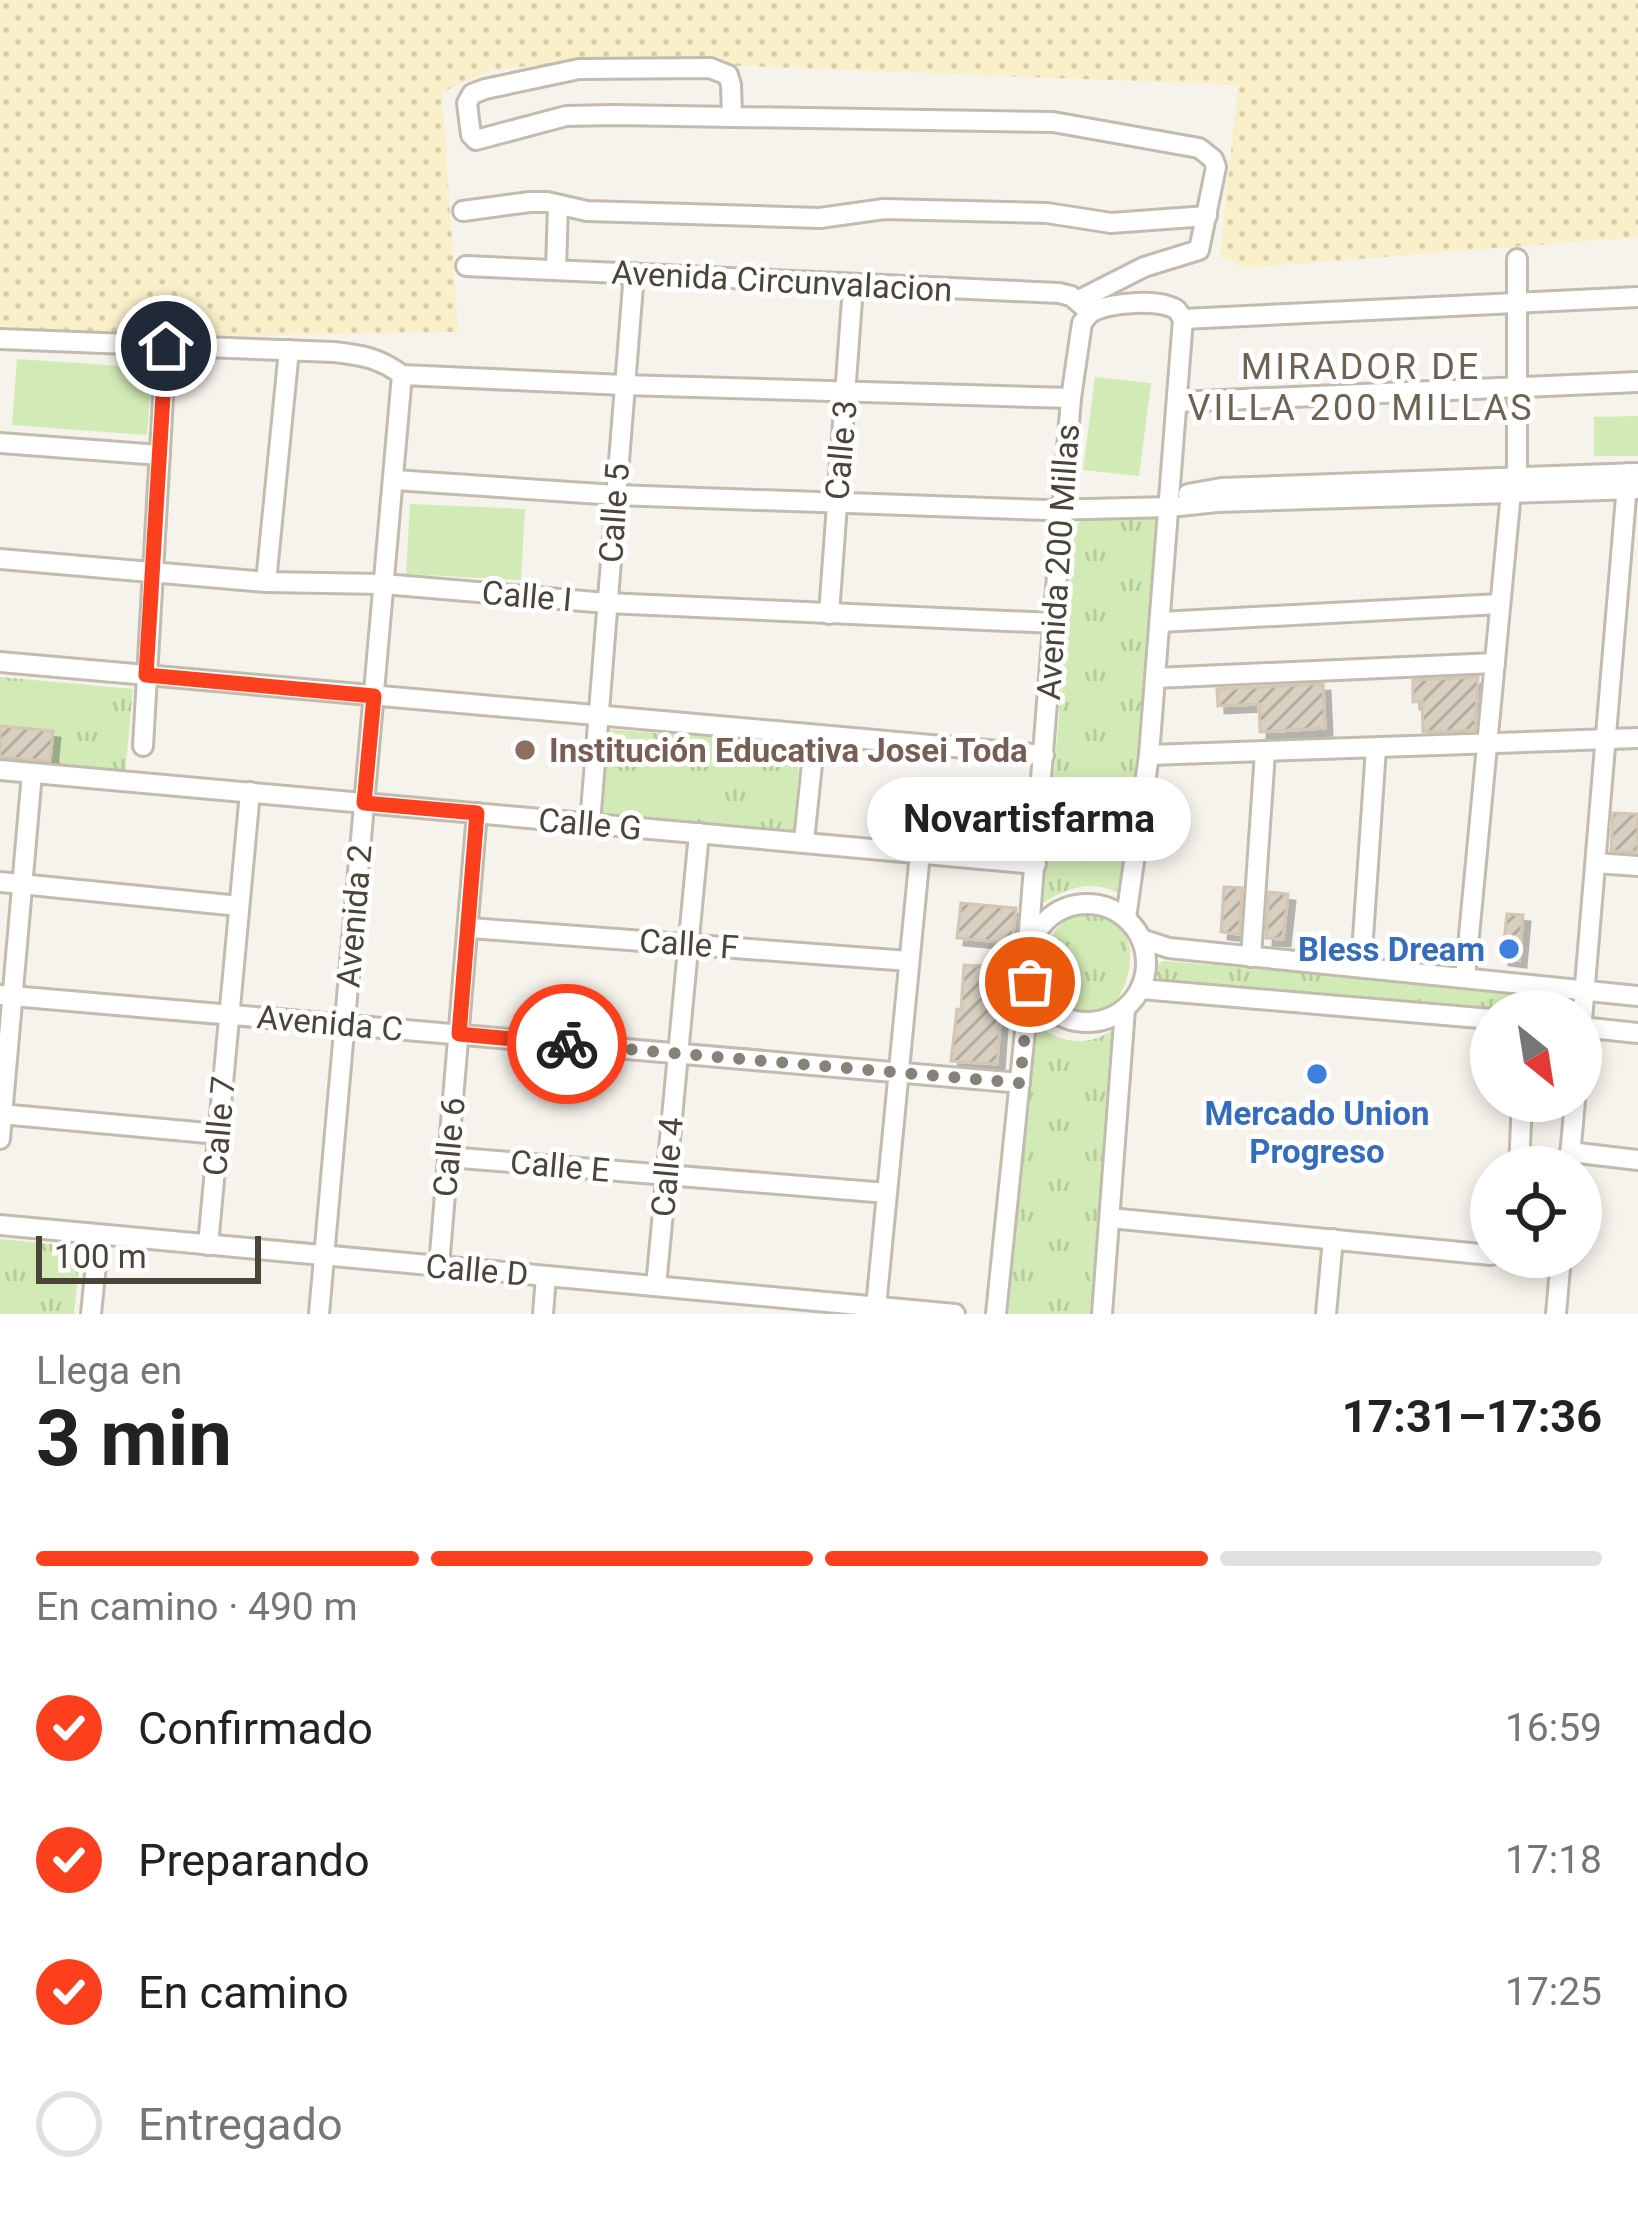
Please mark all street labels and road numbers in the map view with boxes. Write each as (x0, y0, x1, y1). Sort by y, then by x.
street label: Avenida Circunvalacion (611, 253, 953, 309)
street label: Calle 3 (817, 399, 865, 501)
street label: Avenida 200 Millas (1029, 423, 1087, 701)
street label: Calle 5 (591, 462, 637, 564)
street label: Calle I (480, 573, 574, 619)
street label: Calle G (537, 800, 643, 848)
street label: Avenida 2 (328, 843, 380, 989)
street label: Calle F (638, 921, 740, 967)
street label: Avenida C (255, 997, 405, 1049)
street label: Calle 7 (195, 1075, 243, 1177)
street label: Calle 6 (425, 1096, 473, 1198)
street label: Calle 4 (643, 1116, 691, 1218)
street label: Calle E (509, 1142, 611, 1190)
street label: Calle D (424, 1246, 530, 1294)

